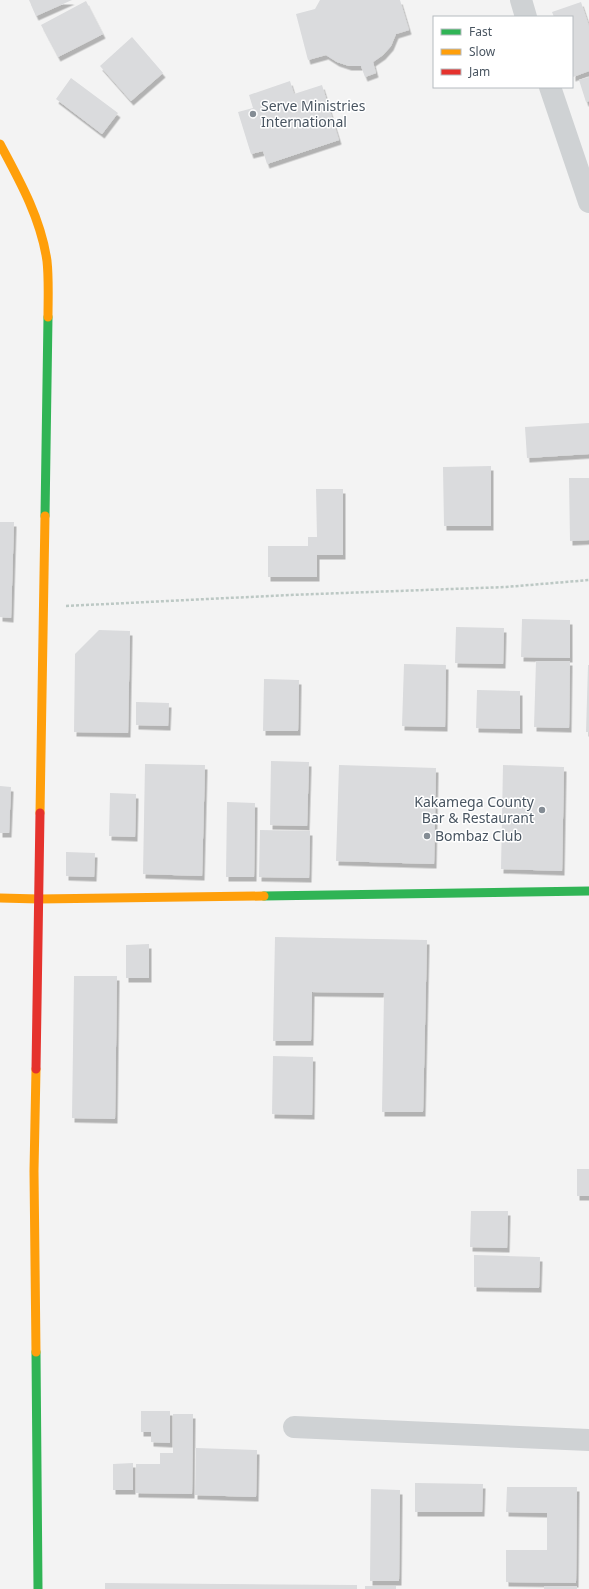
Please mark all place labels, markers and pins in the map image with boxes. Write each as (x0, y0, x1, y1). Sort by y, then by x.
place label: Serve Ministries International (261, 96, 366, 131)
marker: Serve Ministries International (248, 109, 258, 119)
place label: Kakamega County Bar & Restaurant (414, 792, 535, 827)
marker: Kakamega County Bar & Restaurant (537, 805, 547, 815)
place label: Bombaz Club (435, 826, 522, 845)
marker: Bombaz Club (422, 831, 432, 841)

